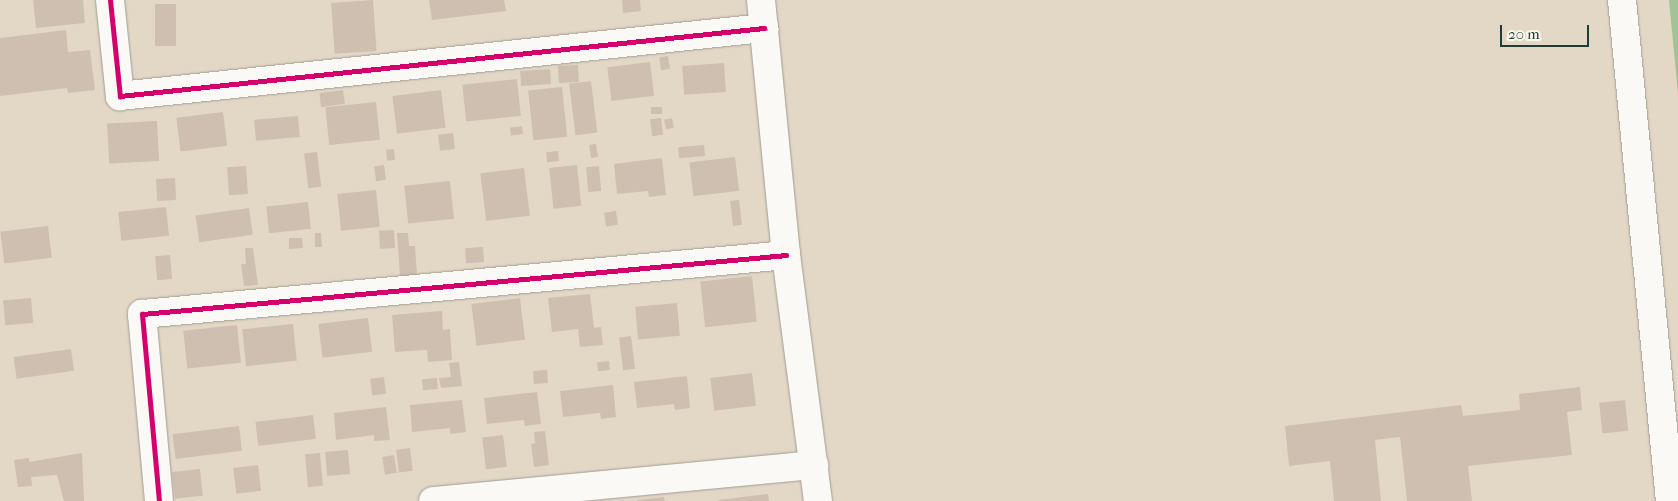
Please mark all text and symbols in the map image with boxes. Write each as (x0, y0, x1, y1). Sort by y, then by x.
scale bar (1503, 15, 1592, 47)
text: 20 m (1508, 25, 1540, 43)

